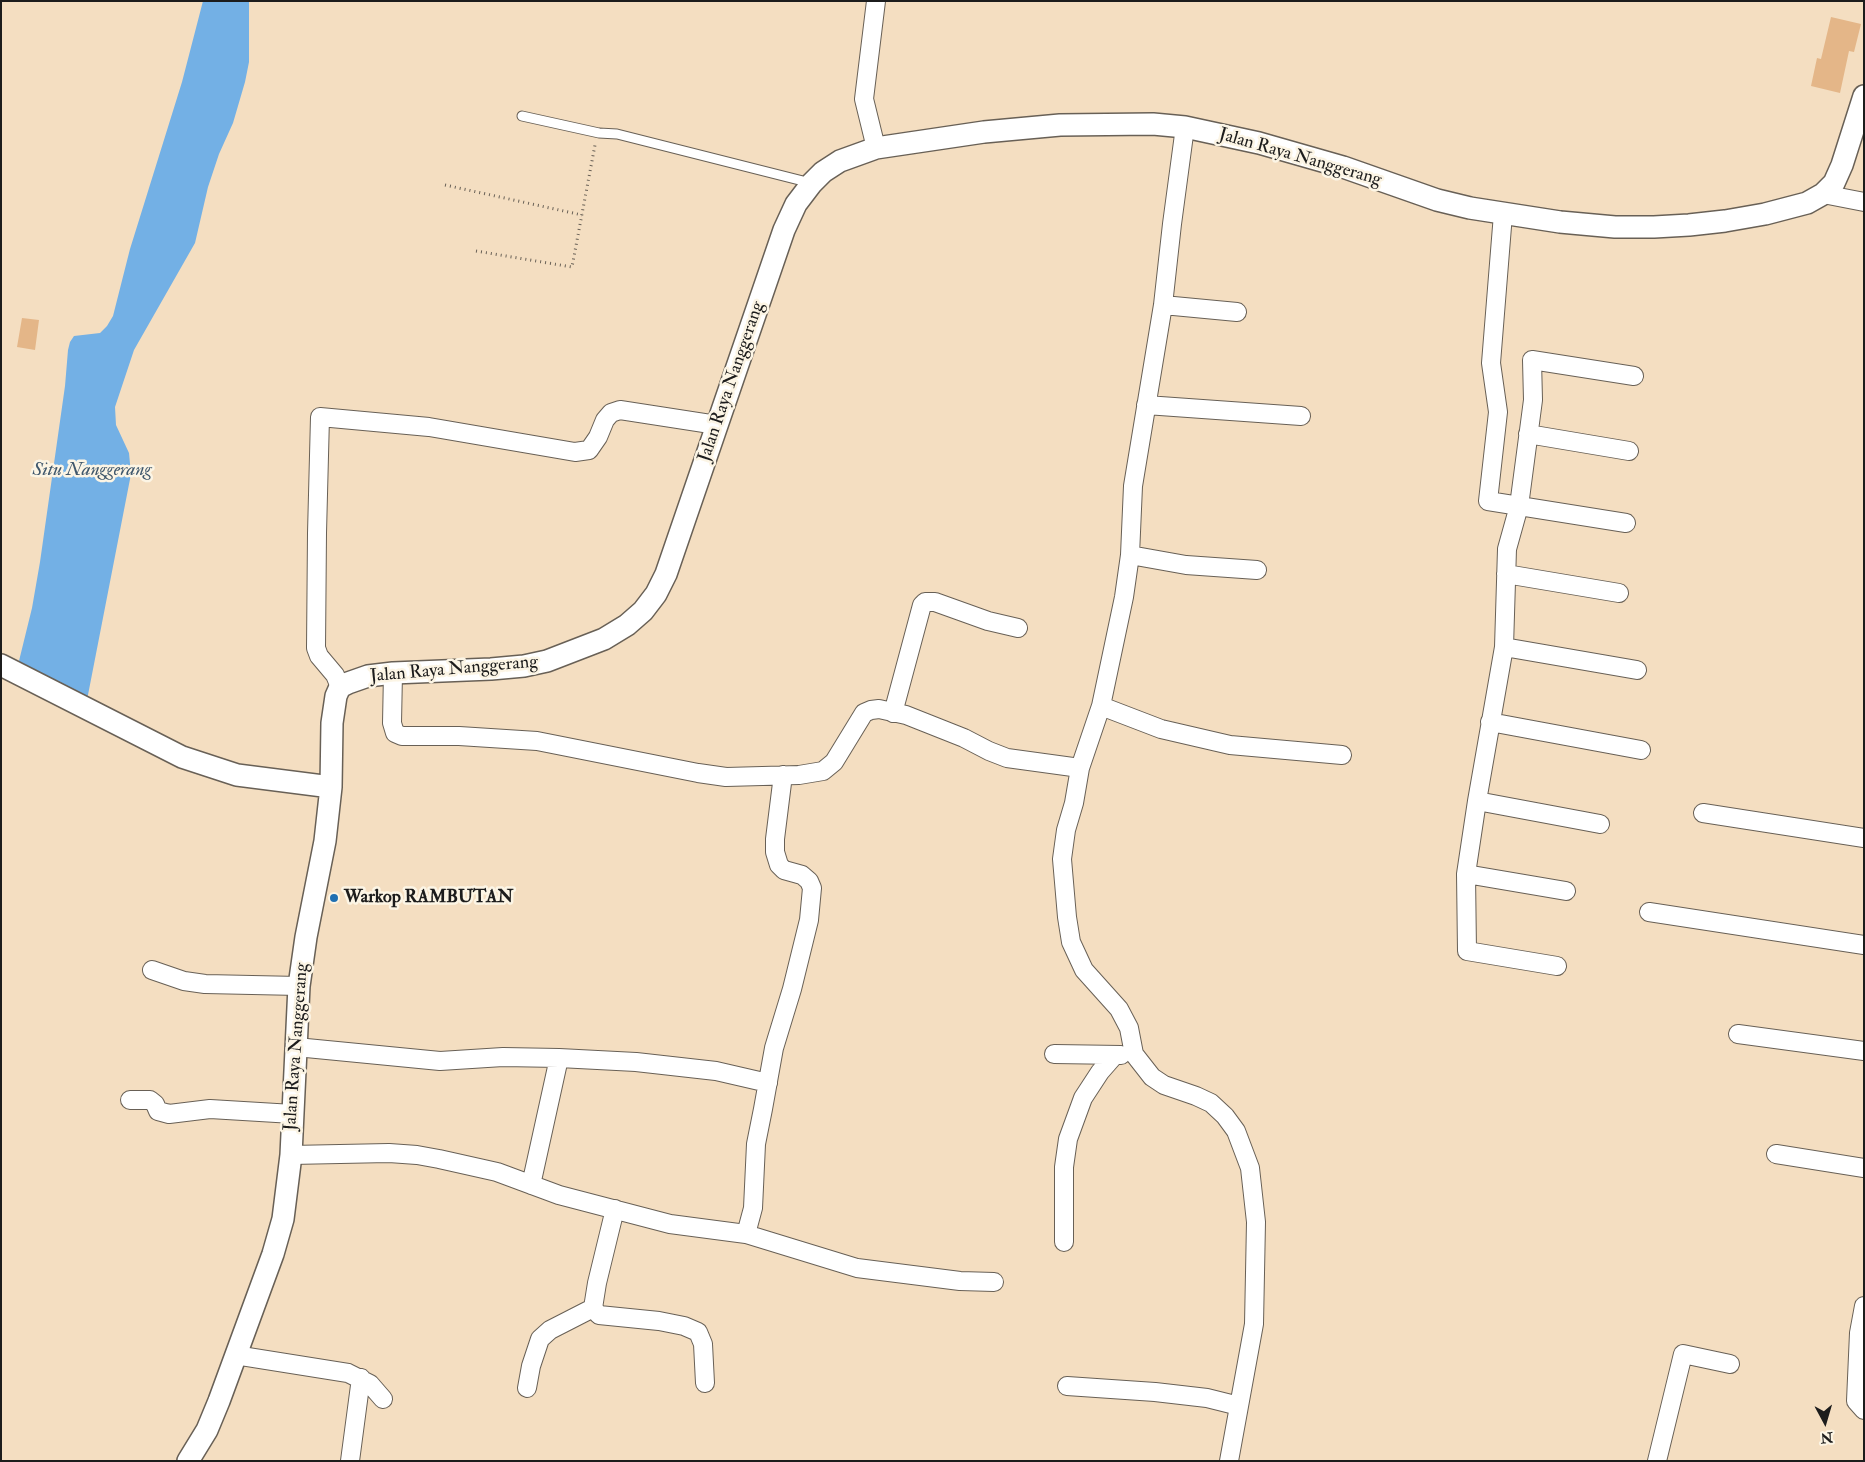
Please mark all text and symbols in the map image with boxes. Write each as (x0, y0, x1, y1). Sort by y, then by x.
street label: Jalan Raya Nanggerang (1216, 124, 1384, 192)
street label: Jalan Raya Nanggerang (694, 299, 770, 465)
water label: Situ Nanggerang (33, 460, 151, 482)
street label: Jalan Raya Nanggerang (369, 652, 539, 688)
place label: Warkop RAMBUTAN (344, 887, 513, 909)
marker: Warkop RAMBUTAN (328, 892, 340, 904)
street label: Jalan Raya Nanggerang (280, 962, 314, 1132)
north arrow (1800, 1397, 1850, 1447)
text: N (1820, 1428, 1834, 1447)

